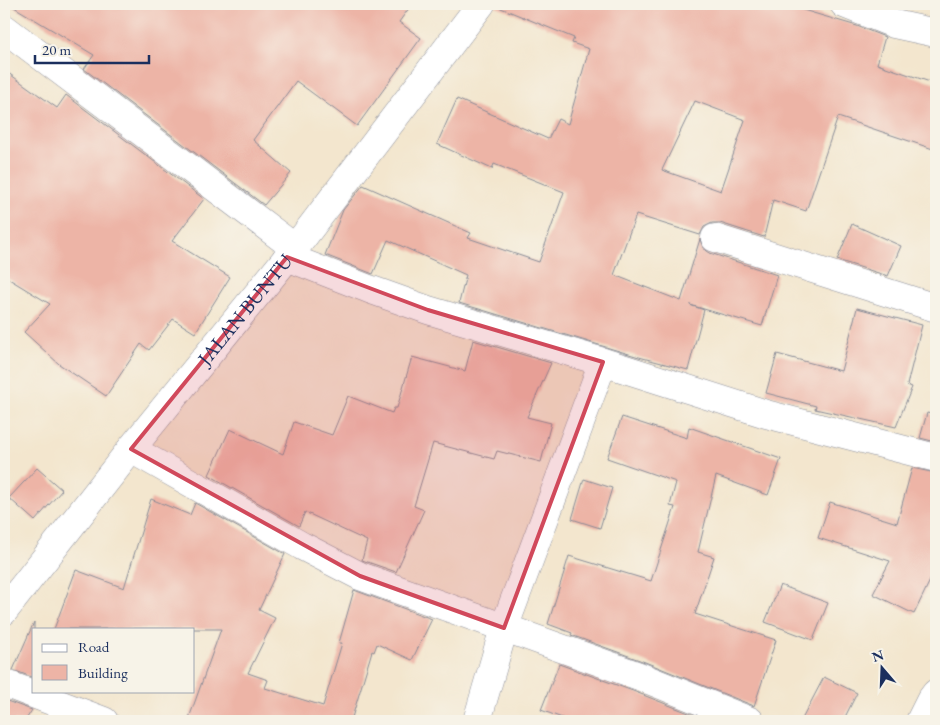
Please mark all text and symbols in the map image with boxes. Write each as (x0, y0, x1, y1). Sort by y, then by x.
scale bar (35, 32, 149, 64)
text: 20 m (42, 40, 71, 59)
street label: JALAN BUNTU (190, 248, 298, 372)
legend (32, 628, 195, 692)
text: Road (78, 637, 110, 656)
north arrow (858, 642, 908, 692)
text: N (869, 645, 887, 666)
text: Building (78, 663, 128, 682)

